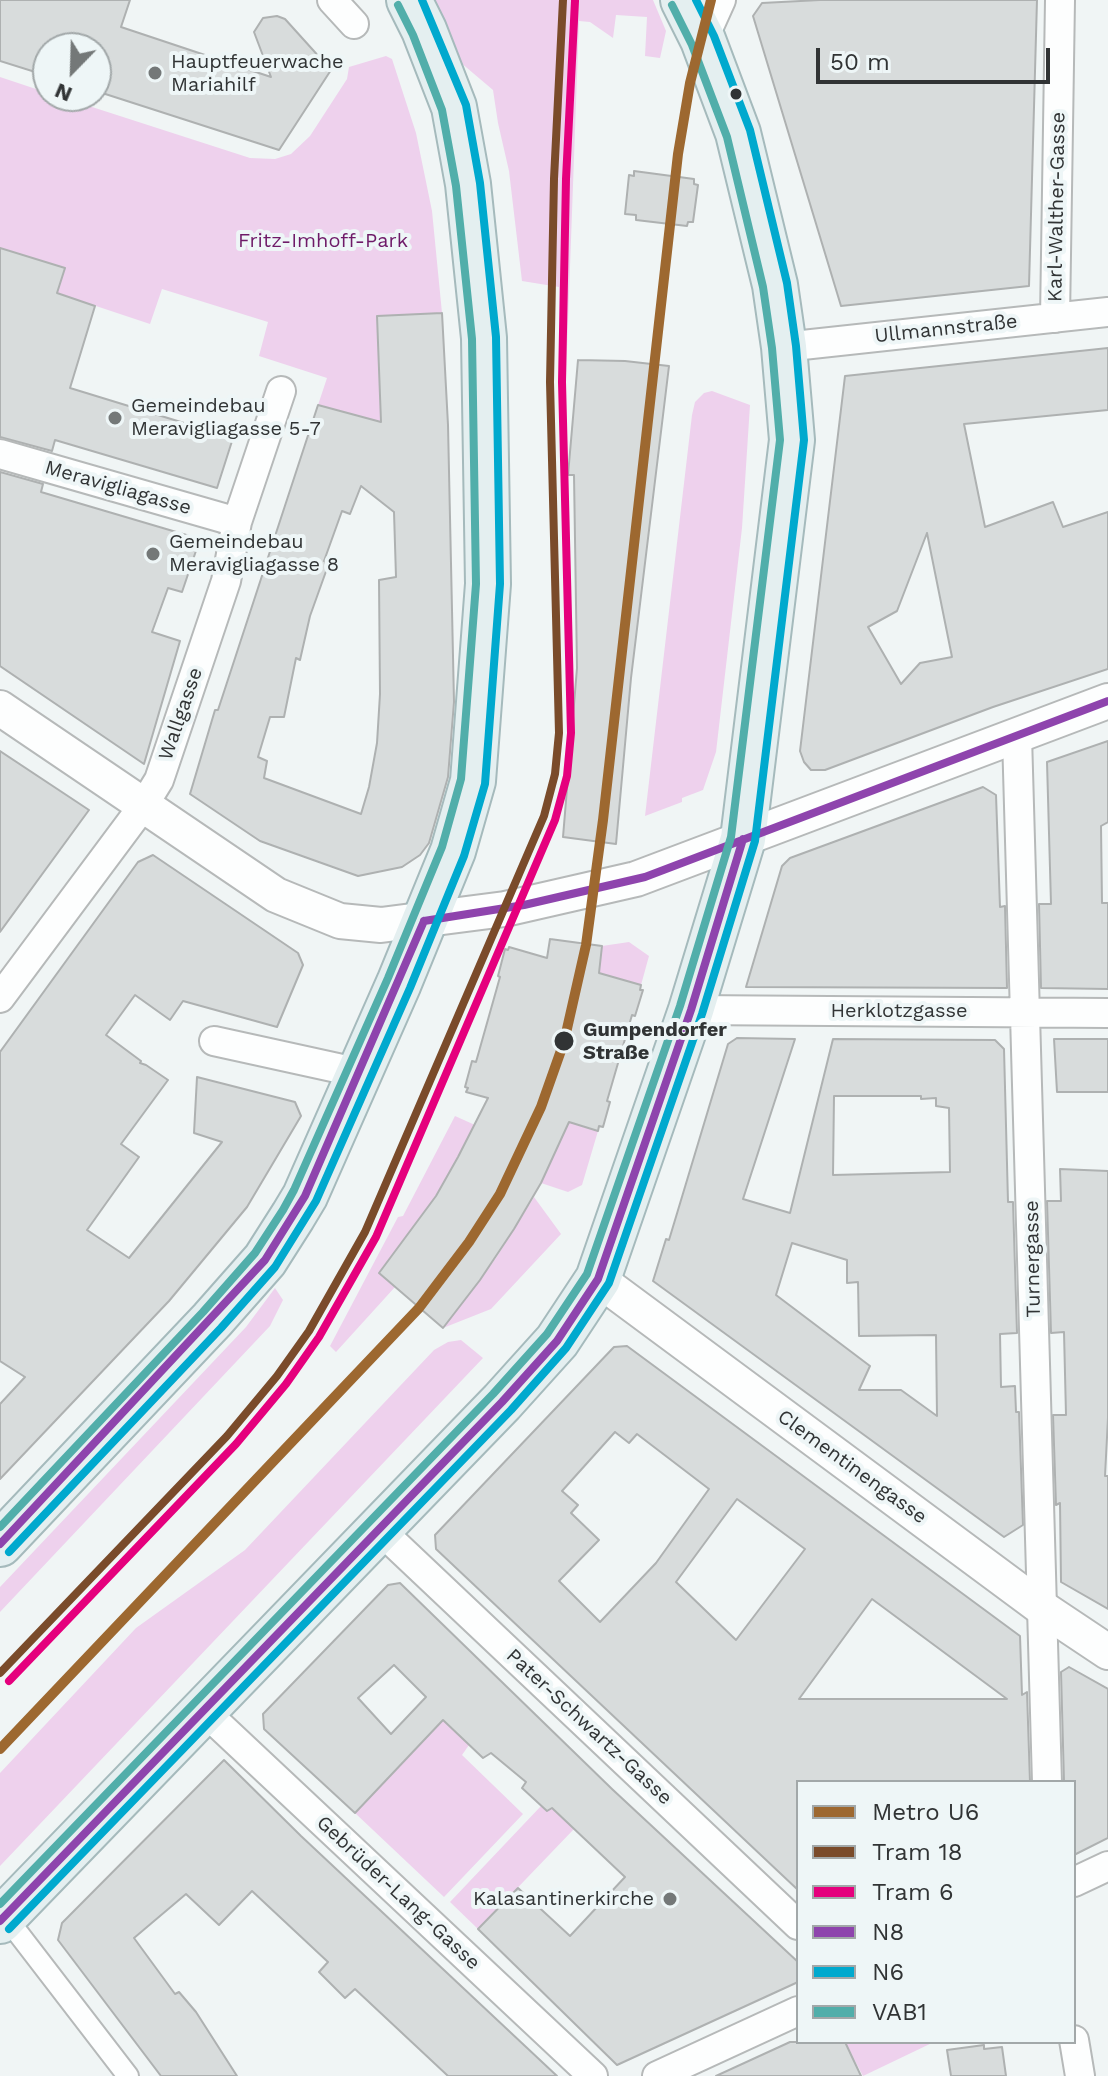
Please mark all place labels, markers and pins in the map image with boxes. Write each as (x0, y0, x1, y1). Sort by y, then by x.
place label: Hauptfeuerwache Mariahilf (171, 50, 344, 97)
marker: Hauptfeuerwache Mariahilf (146, 64, 164, 82)
unlabelled marker (728, 86, 744, 102)
place label: Gemeindebau Meravigliagasse 5-7 (131, 394, 321, 441)
marker: Gemeindebau Meravigliagasse 5-7 (106, 409, 124, 427)
place label: Gemeindebau Meravigliagasse 8 (169, 530, 339, 577)
marker: Gemeindebau Meravigliagasse 8 (144, 545, 162, 563)
place label: Gumpendorfer Straße (583, 1018, 727, 1065)
marker: Gumpendorfer Straße (552, 1029, 576, 1053)
place label: Kalasantinerkirche (473, 1887, 654, 1911)
marker: Kalasantinerkirche (661, 1890, 679, 1908)

